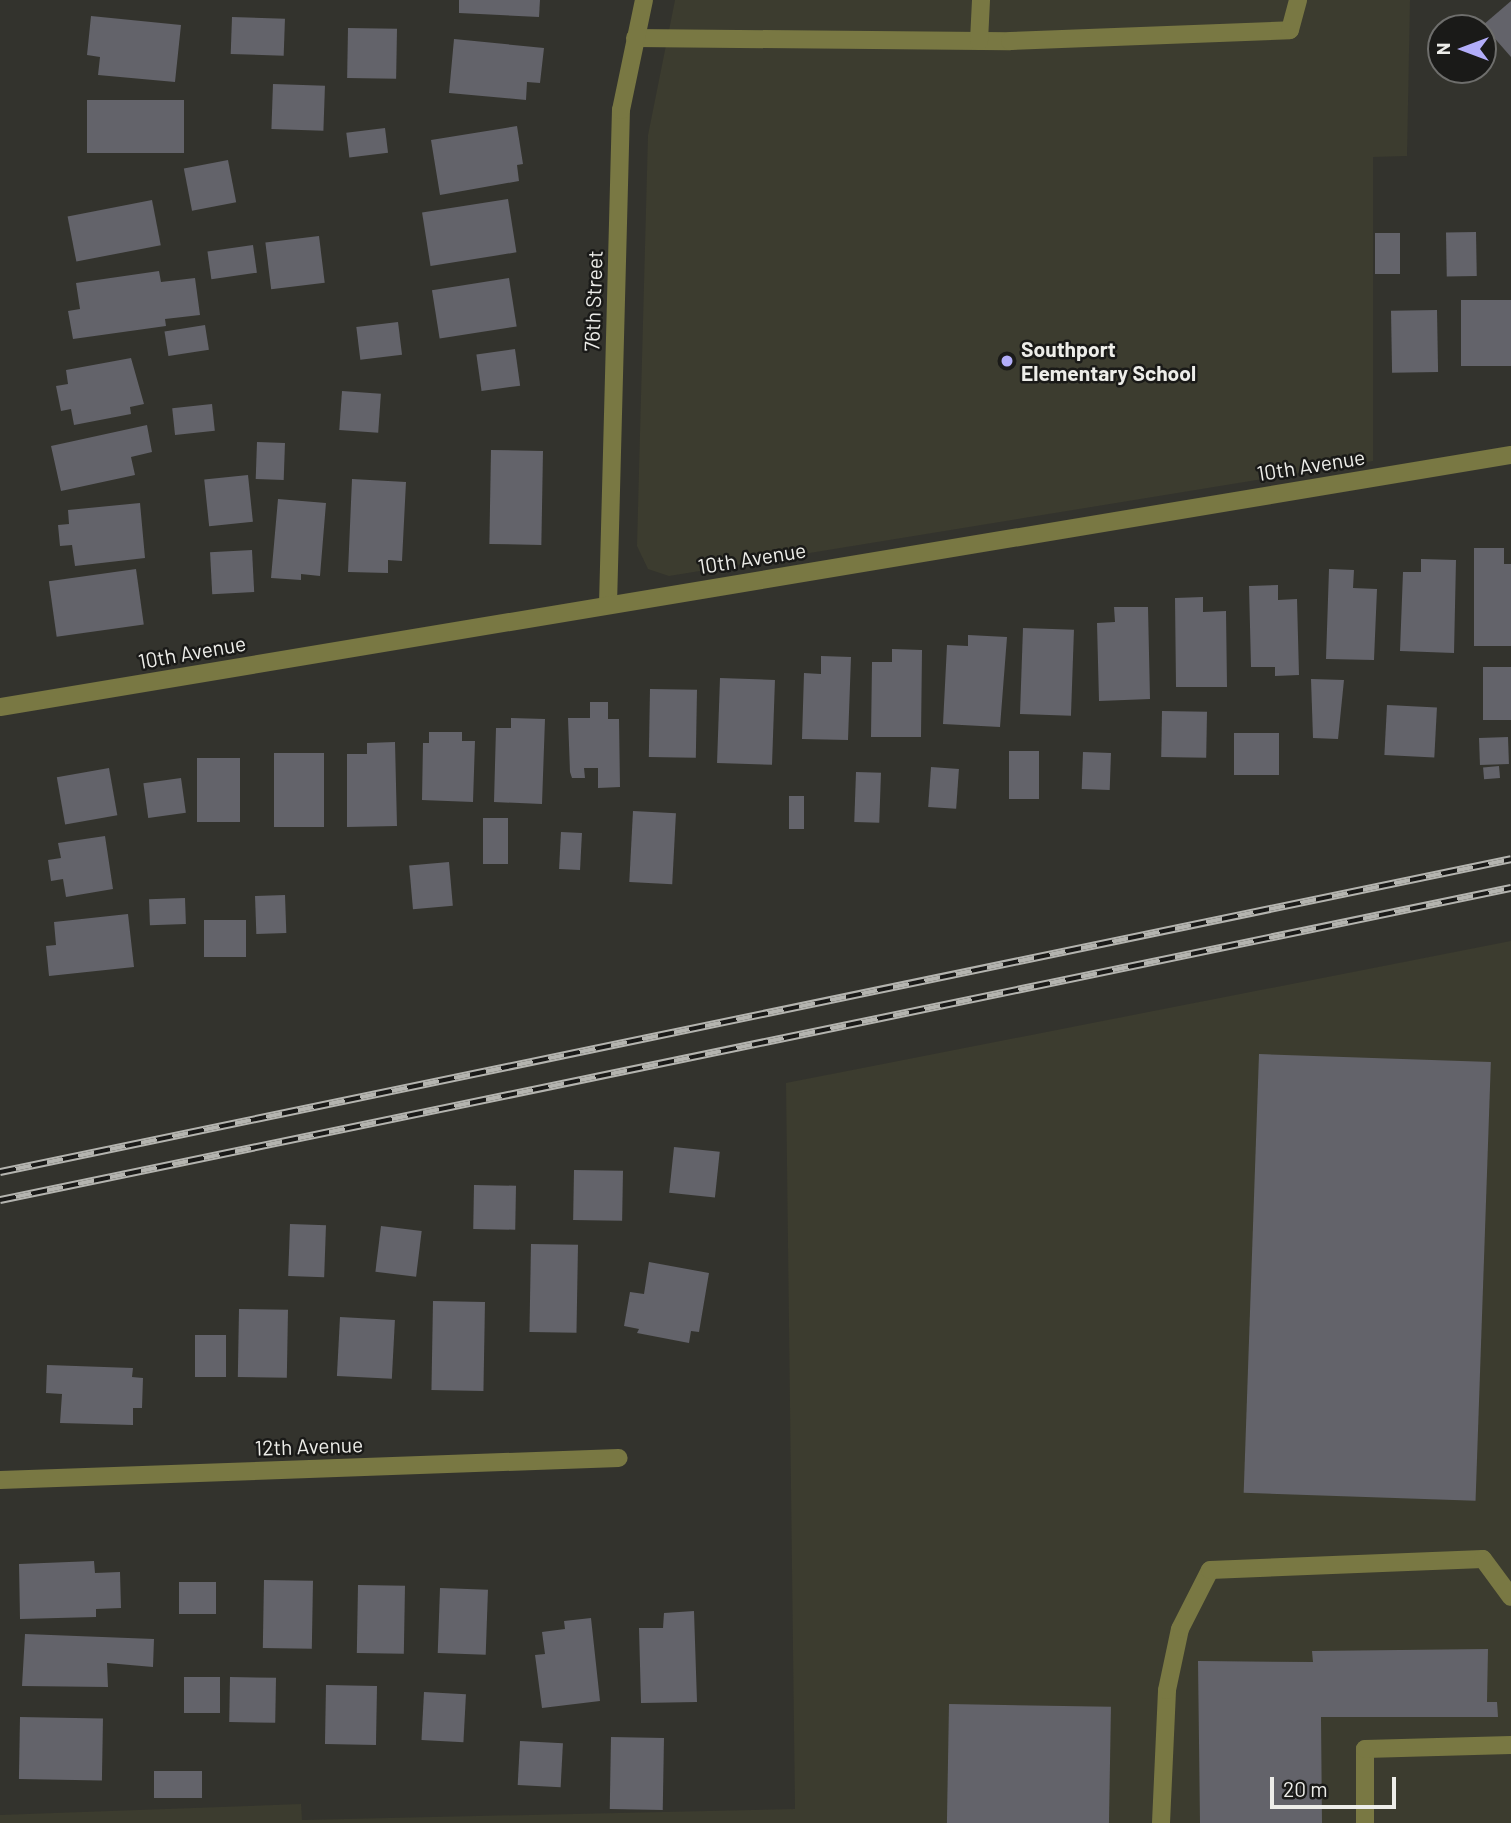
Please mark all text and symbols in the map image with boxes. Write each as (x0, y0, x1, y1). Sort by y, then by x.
north arrow (1427, 14, 1497, 84)
text: N (1431, 43, 1454, 55)
street label: 76th Street (579, 250, 607, 352)
place label: Southport Elementary School (1021, 336, 1196, 386)
marker: Southport Elementary School (999, 353, 1015, 369)
street label: 10th Avenue (1255, 444, 1367, 486)
street label: 10th Avenue (696, 537, 808, 579)
street label: 10th Avenue (136, 630, 248, 674)
street label: 12th Avenue (254, 1432, 364, 1460)
scale bar (1273, 1764, 1399, 1808)
text: 20 m (1283, 1776, 1328, 1801)

